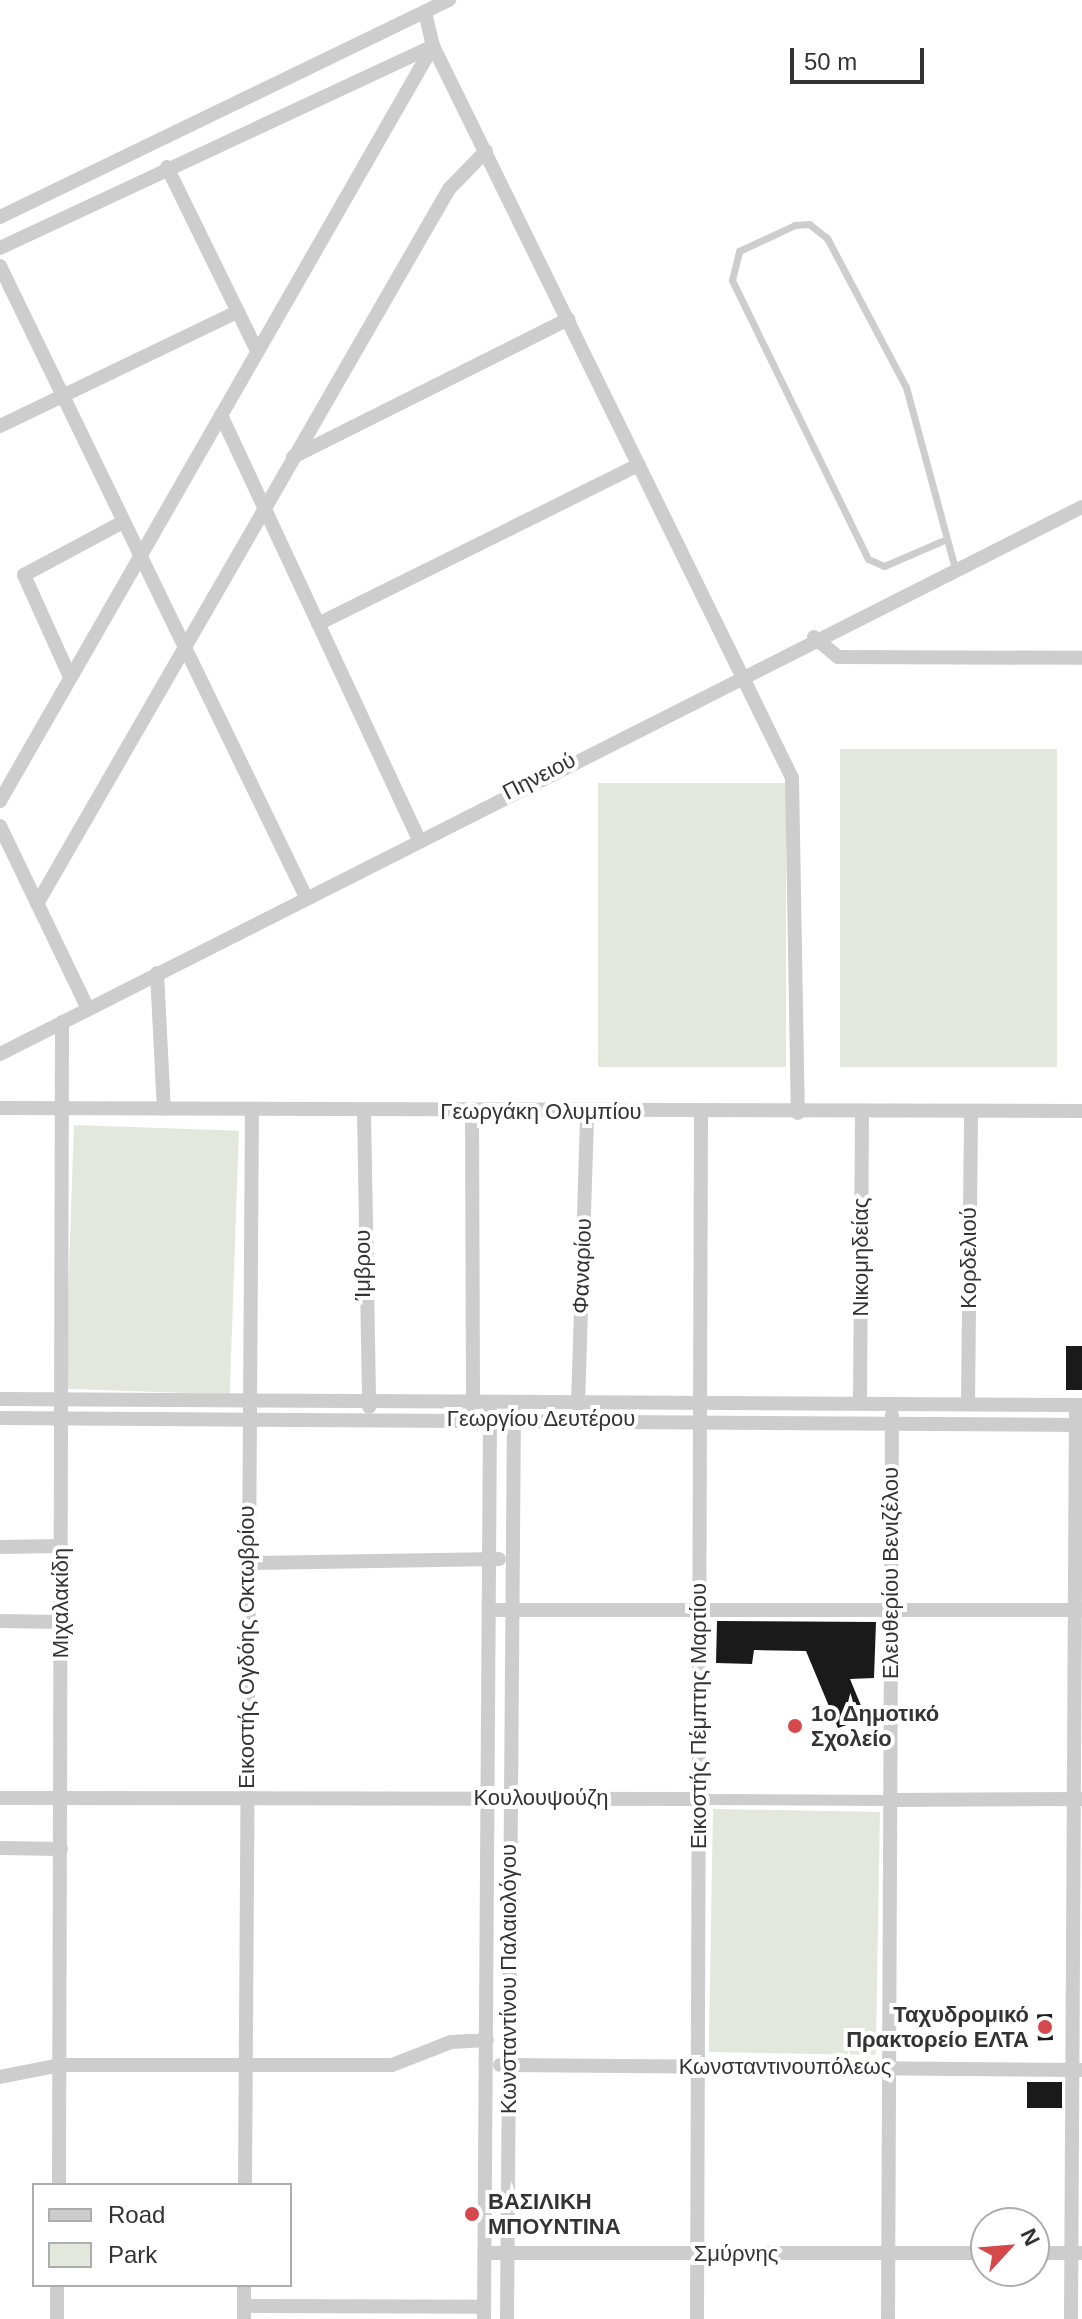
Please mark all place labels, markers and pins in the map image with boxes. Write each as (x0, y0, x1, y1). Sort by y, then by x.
place label: 1o Δημοτικό Σχολείο (811, 1700, 939, 1752)
marker: 1o Δημοτικό Σχολείο (786, 1717, 804, 1735)
place label: Ταχυδρομικό Πρακτορείο ΕΛΤΑ (846, 2001, 1029, 2052)
marker: Ταχυδρομικό Πρακτορείο ΕΛΤΑ (1036, 2018, 1054, 2036)
place label: ΒΑΣΙΛΙΚΗ ΜΠΟΥΝΤΙΝΑ (488, 2188, 621, 2240)
marker: ΒΑΣΙΛΙΚΗ ΜΠΟΥΝΤΙΝΑ (463, 2205, 481, 2223)

